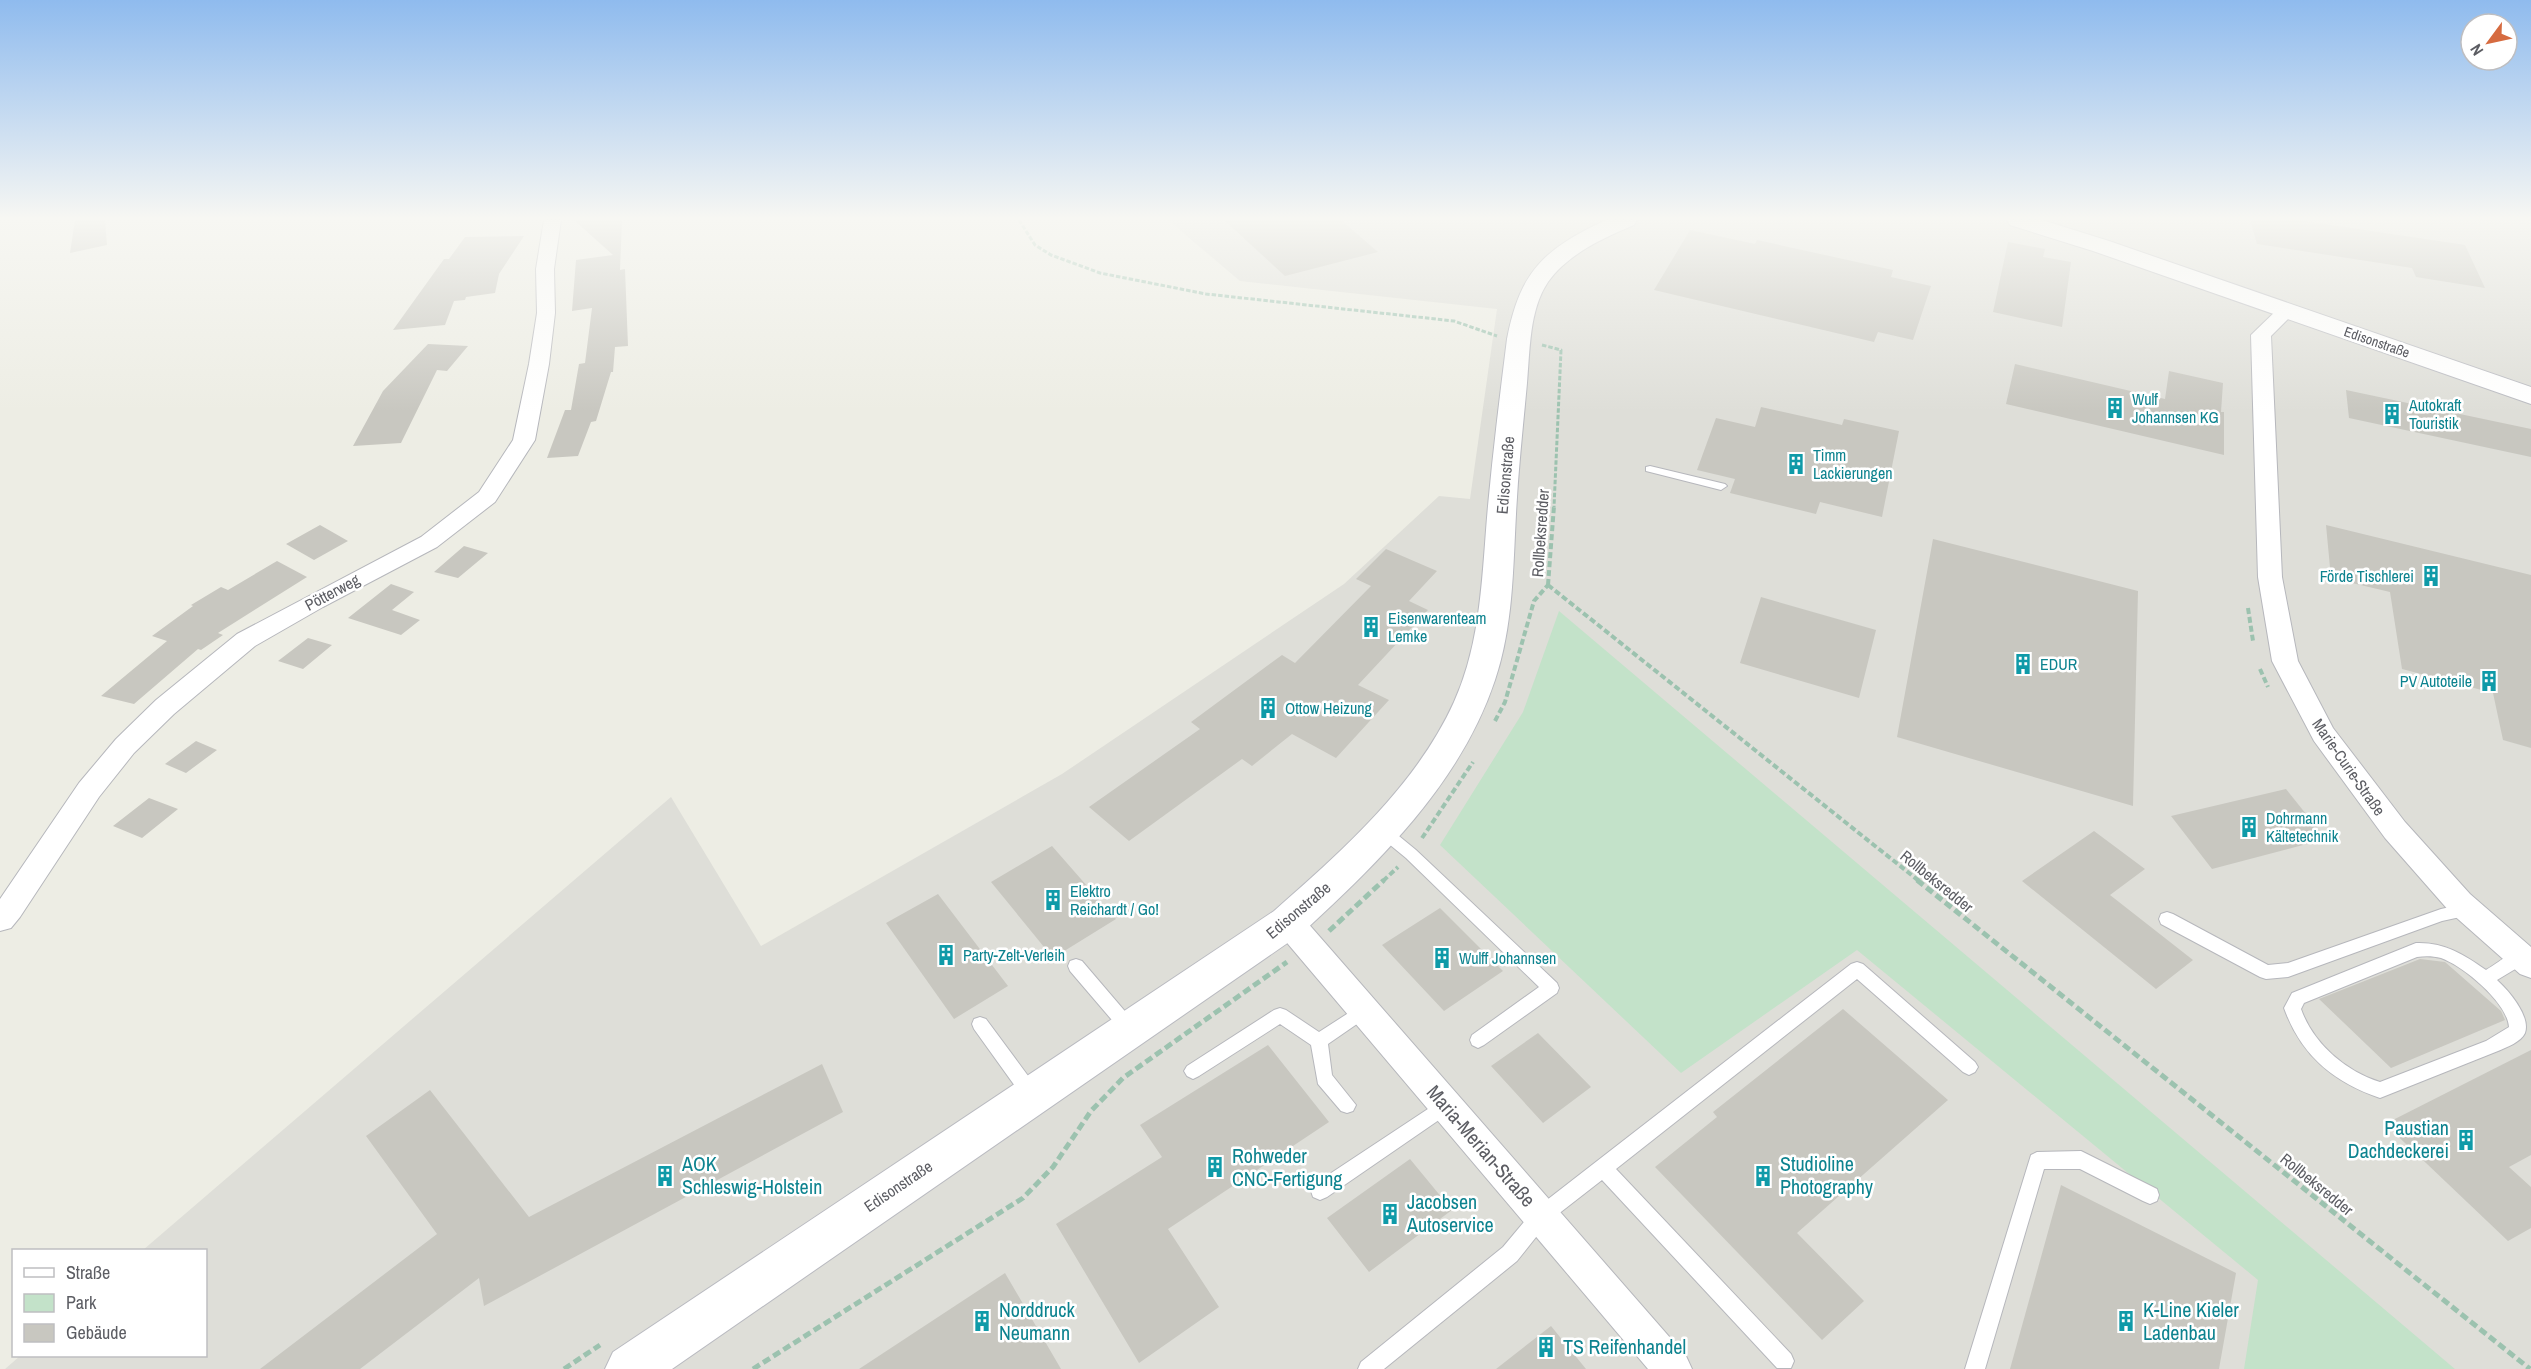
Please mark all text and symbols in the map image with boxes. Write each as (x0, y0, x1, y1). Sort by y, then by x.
north arrow (2459, 12, 2519, 72)
text: N (2465, 40, 2488, 60)
street label: Edisonstraße (2342, 322, 2412, 362)
place label: Wulf Johannsen KG (2132, 388, 2219, 428)
place label: Autokraft Touristik (2408, 394, 2462, 434)
building icon: Wulf Johannsen KG (2103, 396, 2127, 420)
building icon: Autokraft Touristik (2380, 402, 2404, 426)
street label: Edisonstraße (1491, 435, 1519, 515)
place label: Timm Lackierungen (1813, 444, 1893, 484)
building icon: Timm Lackierungen (1784, 452, 1808, 476)
street label: Rollbeksredder (1526, 488, 1554, 578)
building icon: Förde Tischlerei (2419, 564, 2443, 588)
place label: Förde Tischlerei (2320, 565, 2414, 587)
street label: Pötterweg (301, 568, 364, 616)
place label: Eisenwarenteam Lemke (1388, 607, 1486, 647)
building icon: Eisenwarenteam Lemke (1359, 615, 1383, 639)
building icon: EDUR (2011, 652, 2035, 676)
place label: EDUR (2040, 653, 2078, 675)
building icon: PV Autoteile (2477, 669, 2501, 693)
place label: PV Autoteile (2400, 670, 2472, 692)
building icon: Ottow Heizung (1256, 696, 1280, 720)
place label: Ottow Heizung (1285, 697, 1372, 719)
street label: Marie-Curie-Straße (2307, 714, 2391, 820)
place label: Dohrmann Kältetechnik (2266, 807, 2339, 847)
building icon: Dohrmann Kältetechnik (2237, 815, 2261, 839)
street label: Rollbeksredder (1896, 845, 1979, 918)
street label: Edisonstraße (1261, 876, 1335, 944)
place label: Elektro Reichardt / Go! (1070, 880, 1159, 920)
building icon: Elektro Reichardt / Go! (1041, 888, 1065, 912)
building icon: Party-Zelt-Verleih (934, 943, 958, 967)
place label: Party-Zelt-Verleih (963, 944, 1065, 966)
building icon: Wulff Johannsen (1430, 946, 1454, 970)
place label: Wulff Johannsen (1459, 947, 1556, 969)
street label: Maria-Merian-Straße (1421, 1079, 1542, 1212)
place label: Paustian Dachdeckerei (2348, 1114, 2449, 1164)
building icon: Paustian Dachdeckerei (2454, 1128, 2478, 1152)
place label: Rohweder CNC-Fertigung (1232, 1142, 1342, 1192)
street label: Rollbeksredder (2276, 1148, 2359, 1221)
place label: AOK Schleswig-Holstein (681, 1150, 822, 1200)
place label: Studioline Photography (1780, 1150, 1874, 1200)
street label: Edisonstraße (859, 1155, 937, 1217)
building icon: Rohweder CNC-Fertigung (1203, 1155, 1227, 1179)
building icon: AOK Schleswig-Holstein (653, 1164, 677, 1188)
building icon: Studioline Photography (1751, 1164, 1775, 1188)
place label: Jacobsen Autoservice (1406, 1188, 1494, 1238)
building icon: Jacobsen Autoservice (1378, 1202, 1402, 1226)
legend (12, 1249, 207, 1357)
text: Straße (66, 1260, 110, 1285)
text: Park (66, 1290, 97, 1315)
place label: Norddruck Neumann (999, 1296, 1075, 1346)
place label: K-Line Kieler Ladenbau (2143, 1296, 2239, 1346)
building icon: Norddruck Neumann (970, 1309, 994, 1333)
building icon: K-Line Kieler Ladenbau (2114, 1309, 2138, 1333)
text: Gebäude (66, 1320, 127, 1345)
place label: TS Reifenhandel (1563, 1333, 1686, 1360)
building icon: TS Reifenhandel (1534, 1335, 1558, 1359)

